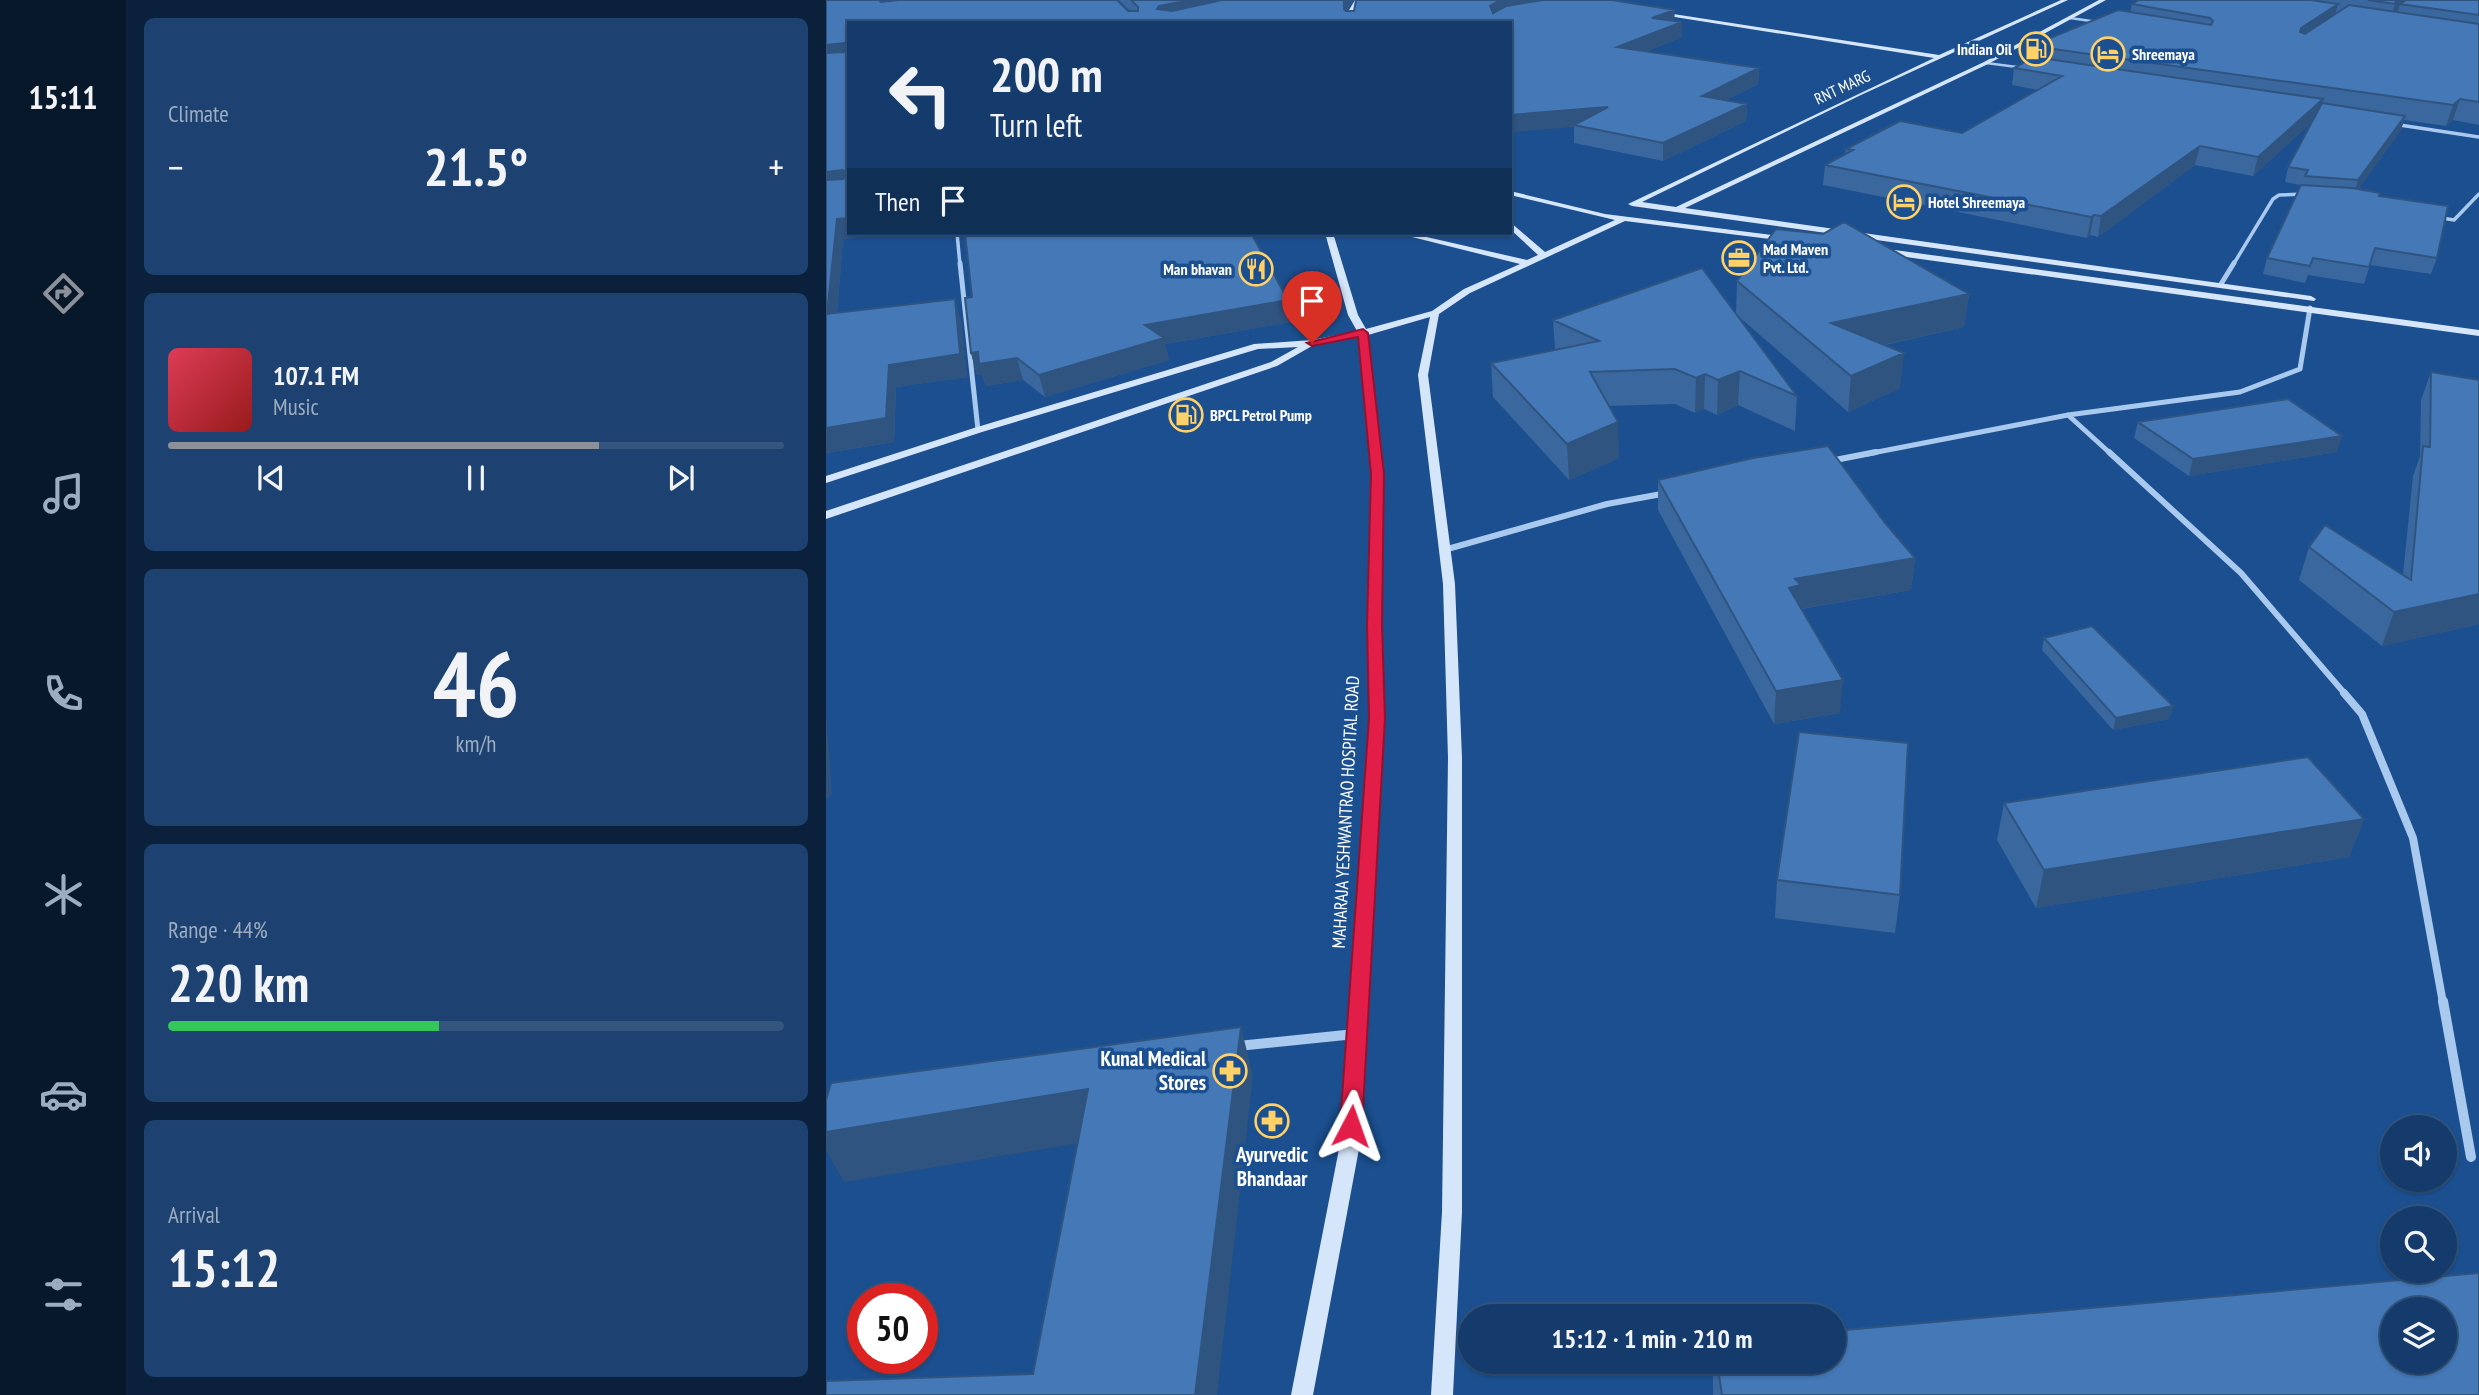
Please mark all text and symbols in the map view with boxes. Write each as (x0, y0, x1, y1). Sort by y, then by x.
fuel station icon: Indian Oil (2017, 30, 2055, 68)
hotel icon: Shreemaya (2089, 35, 2127, 73)
place label: Indian Oil (1957, 39, 2012, 59)
text: 200 m (990, 42, 1103, 106)
place label: Shreemaya (2132, 44, 2195, 64)
icon: left (875, 49, 966, 140)
street label: RNT MARG (1811, 65, 1873, 109)
text: 15:11 (28, 76, 98, 118)
text: Climate (168, 99, 229, 128)
text: Turn left (990, 104, 1082, 146)
text: 21.5° (424, 133, 528, 200)
text: − (168, 142, 184, 191)
text: + (768, 142, 784, 191)
icon: arrive (934, 182, 972, 220)
hotel icon: Hotel Shreemaya (1885, 183, 1923, 221)
text: Then (875, 185, 920, 218)
place label: Hotel Shreemaya (1928, 192, 2026, 212)
office icon: Mad Maven Pvt. Ltd. (1720, 239, 1758, 277)
place label: Mad Maven Pvt. Ltd. (1763, 239, 1828, 277)
restaurant icon: Man bhavan (1237, 250, 1275, 288)
place label: Man bhavan (1163, 259, 1232, 279)
icon: directions (39, 269, 88, 318)
pin (1282, 271, 1342, 343)
icon: arrive (1293, 282, 1331, 320)
text: 107.1 FM (273, 359, 359, 392)
text: Music (273, 392, 319, 421)
fuel station icon: BPCL Petrol Pump (1167, 396, 1205, 434)
place label: BPCL Petrol Pump (1210, 405, 1312, 425)
icon: previous (252, 459, 290, 497)
icon: pause (457, 459, 495, 497)
icon: next (662, 459, 700, 497)
icon: music (39, 469, 88, 518)
text: 46 (433, 624, 520, 742)
icon: phone (39, 669, 88, 718)
street label: MAHARAJA YESHWANTRAO HOSPITAL ROAD (1327, 675, 1364, 949)
text: km/h (456, 729, 496, 758)
icon: climate (39, 870, 88, 919)
text: Range · 44% (168, 915, 268, 944)
text: 220 km (168, 949, 309, 1016)
place label: Kunal Medical Stores (1100, 1045, 1207, 1096)
pharmacy icon: Kunal Medical Stores (1211, 1052, 1249, 1090)
icon: car (39, 1070, 88, 1119)
position arrow (1314, 1089, 1388, 1163)
pharmacy icon: Ayurvedic Bhandaar (1253, 1102, 1291, 1140)
map controls (2380, 1115, 2457, 1374)
button: sound (2380, 1115, 2457, 1192)
place label: Ayurvedic Bhandaar (1235, 1141, 1309, 1192)
text: Arrival (168, 1200, 220, 1229)
button: search (2380, 1206, 2457, 1283)
text: 15:12 (168, 1234, 280, 1301)
icon: filters (39, 1270, 88, 1319)
speed limit sign: 50 (847, 1283, 938, 1374)
button: layers (2380, 1297, 2457, 1374)
text: 15:12 · 1 min · 210 m (1552, 1322, 1752, 1355)

